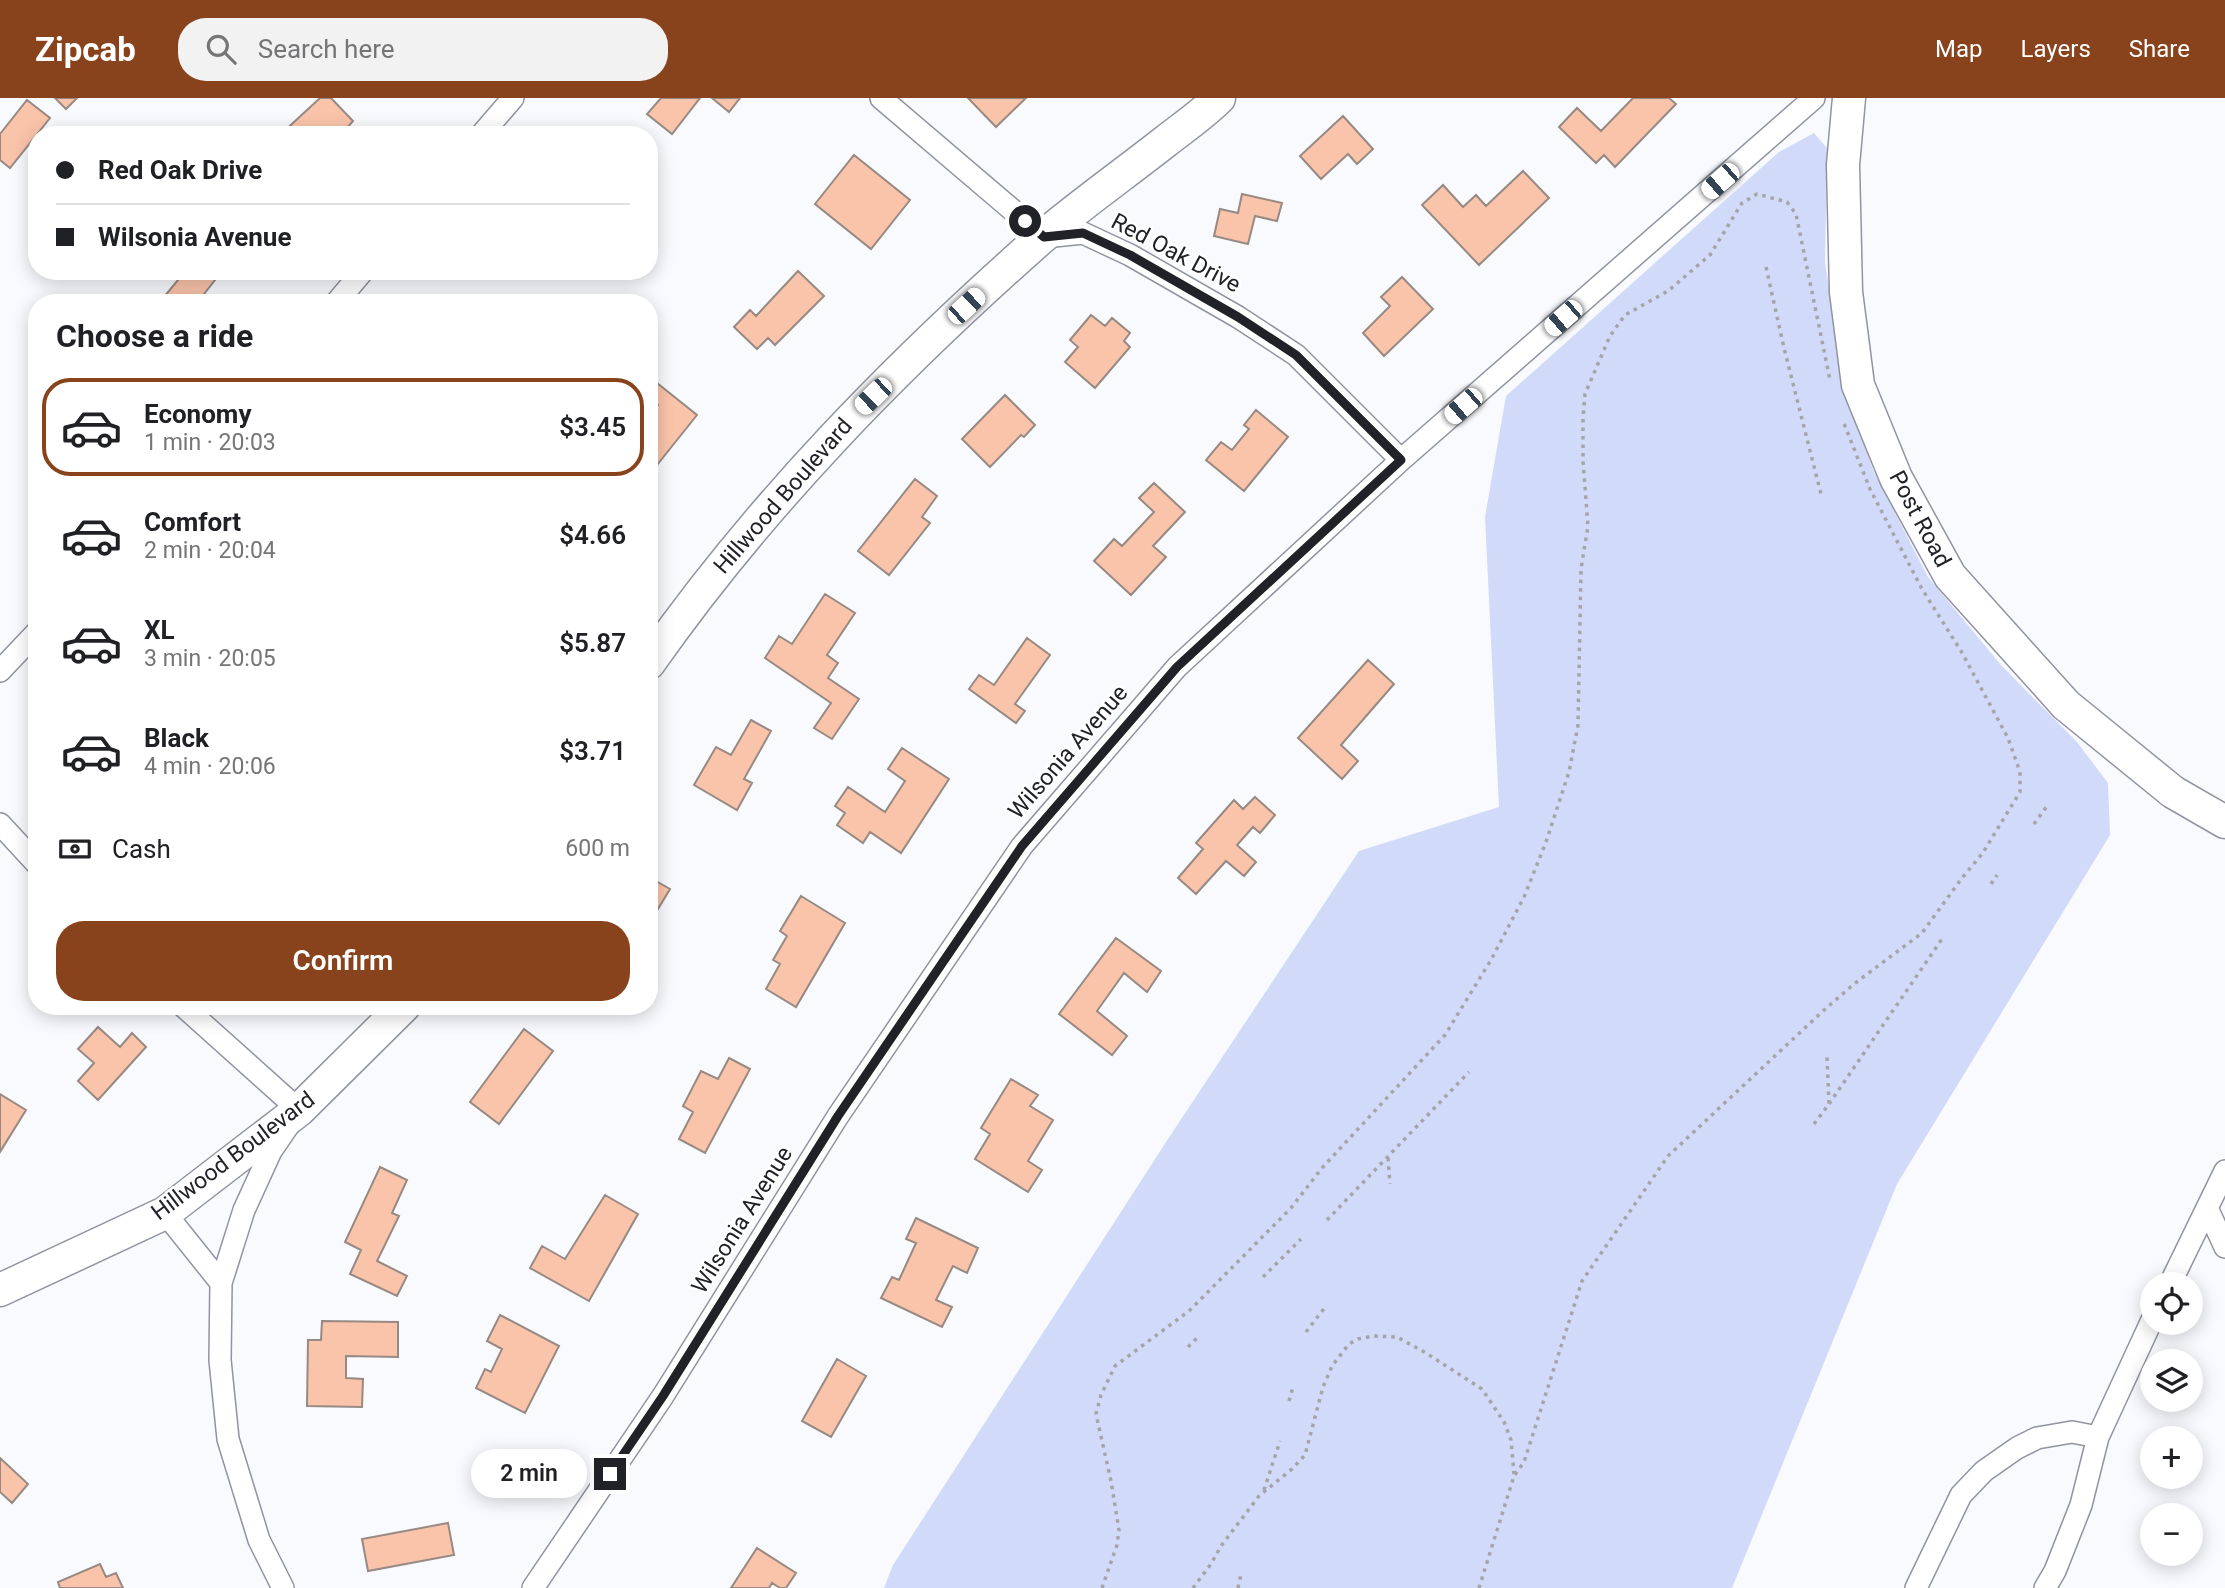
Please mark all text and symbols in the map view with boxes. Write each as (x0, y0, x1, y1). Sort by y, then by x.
search box (178, 18, 668, 81)
text: Zipcab (35, 30, 136, 69)
icon: search (202, 30, 240, 68)
text: Search here (258, 34, 395, 64)
text: Map (1935, 35, 1983, 63)
text: Layers (2021, 35, 2091, 63)
text: Share (2129, 35, 2190, 63)
text: Red Oak Drive (98, 155, 262, 185)
car (1698, 159, 1743, 203)
route start (1009, 205, 1041, 237)
street label: Red Oak Drive (1107, 208, 1245, 298)
text: Wilsonia Avenue (98, 222, 291, 252)
car (944, 284, 989, 328)
car (1541, 296, 1586, 340)
text: Choose a ride (56, 317, 253, 355)
car (851, 374, 896, 418)
car (1441, 384, 1486, 428)
icon: car (60, 396, 123, 459)
text: Economy (144, 399, 251, 429)
text: $3.45 (559, 412, 626, 442)
street label: Hillwood Boulevard (708, 413, 858, 579)
text: 1 min · 20:03 (144, 429, 276, 456)
street label: Post Road (1883, 466, 1957, 572)
icon: car (60, 504, 123, 567)
text: Comfort (144, 507, 241, 537)
text: $4.66 (559, 520, 626, 550)
text: 2 min · 20:04 (144, 537, 276, 564)
icon: car (60, 612, 123, 675)
text: XL (144, 615, 175, 645)
text: $5.87 (559, 628, 626, 658)
text: 3 min · 20:05 (144, 645, 276, 672)
street label: Wilsonia Avenue (1003, 680, 1133, 824)
icon: car (60, 720, 123, 783)
text: Black (144, 723, 209, 753)
text: $3.71 (559, 736, 626, 766)
text: 4 min · 20:06 (144, 753, 276, 780)
icon: cash (56, 830, 94, 868)
text: Cash (112, 834, 171, 864)
text: 600 m (565, 835, 630, 862)
button: Confirm (56, 921, 630, 1001)
street label: Hillwood Boulevard (146, 1086, 320, 1226)
street label: Wilsonia Avenue (686, 1141, 798, 1299)
map controls (2140, 1272, 2203, 1566)
button: locate (2140, 1272, 2203, 1335)
button: layers (2140, 1349, 2203, 1412)
button: + (2140, 1426, 2203, 1489)
callout: 2 min (470, 1450, 586, 1498)
route end (594, 1458, 626, 1490)
text: 2 min (500, 1460, 558, 1487)
button: − (2140, 1503, 2203, 1566)

